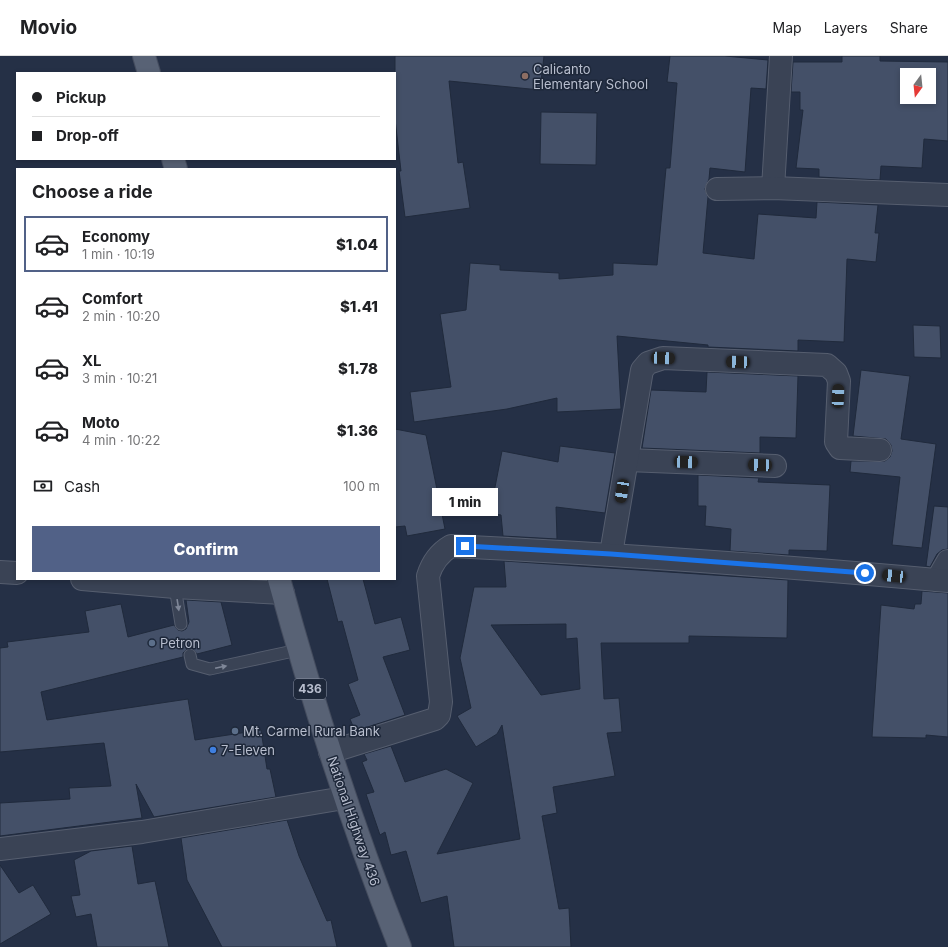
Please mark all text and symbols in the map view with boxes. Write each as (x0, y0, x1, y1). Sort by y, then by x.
text: Movio (20, 16, 77, 39)
text: Map (773, 19, 802, 36)
text: Layers (824, 19, 868, 36)
text: Share (890, 19, 928, 36)
place label: Calicanto Elementary School (533, 61, 648, 92)
north arrow (900, 68, 936, 104)
map controls (900, 68, 936, 104)
marker: Calicanto Elementary School (520, 71, 530, 81)
text: Pickup (56, 88, 106, 107)
text: Drop-off (56, 126, 119, 145)
text: Choose a ride (32, 181, 153, 202)
icon: car (34, 226, 70, 262)
text: Economy (82, 227, 150, 246)
text: $1.04 (336, 235, 378, 254)
text: 1 min · 10:19 (82, 246, 155, 262)
icon: car (34, 288, 70, 324)
text: Comfort (82, 289, 143, 308)
text: $1.41 (340, 297, 378, 316)
text: 2 min · 10:20 (82, 308, 160, 324)
icon: car (34, 350, 70, 386)
text: XL (82, 351, 102, 370)
car (651, 352, 675, 364)
car (726, 356, 750, 368)
text: $1.78 (338, 359, 378, 378)
text: 3 min · 10:21 (82, 370, 157, 386)
car (832, 384, 844, 408)
icon: car (34, 412, 70, 448)
text: Moto (82, 413, 120, 432)
text: $1.36 (337, 421, 378, 440)
text: 4 min · 10:22 (82, 432, 160, 448)
car (674, 456, 698, 468)
car (748, 459, 772, 471)
icon: cash (32, 475, 54, 497)
text: Cash (64, 477, 100, 496)
text: 100 m (343, 478, 380, 494)
car (614, 478, 630, 504)
callout: 1 min (432, 488, 498, 516)
text: 1 min (449, 494, 481, 510)
button: Confirm (32, 526, 380, 572)
route end (456, 537, 474, 555)
route start (856, 564, 874, 582)
car (881, 569, 907, 583)
one-way arrow (175, 599, 181, 611)
place label: Petron (160, 635, 200, 651)
marker: Petron (147, 638, 157, 648)
one-way arrow (215, 664, 227, 670)
road number: 436 (294, 679, 326, 699)
place label: Mt. Carmel Rural Bank (243, 723, 380, 739)
marker: Mt. Carmel Rural Bank (230, 726, 240, 736)
place label: 7-Eleven (221, 742, 275, 758)
marker: 7-Eleven (208, 745, 218, 755)
street label: National Highway 436 (324, 754, 384, 888)

